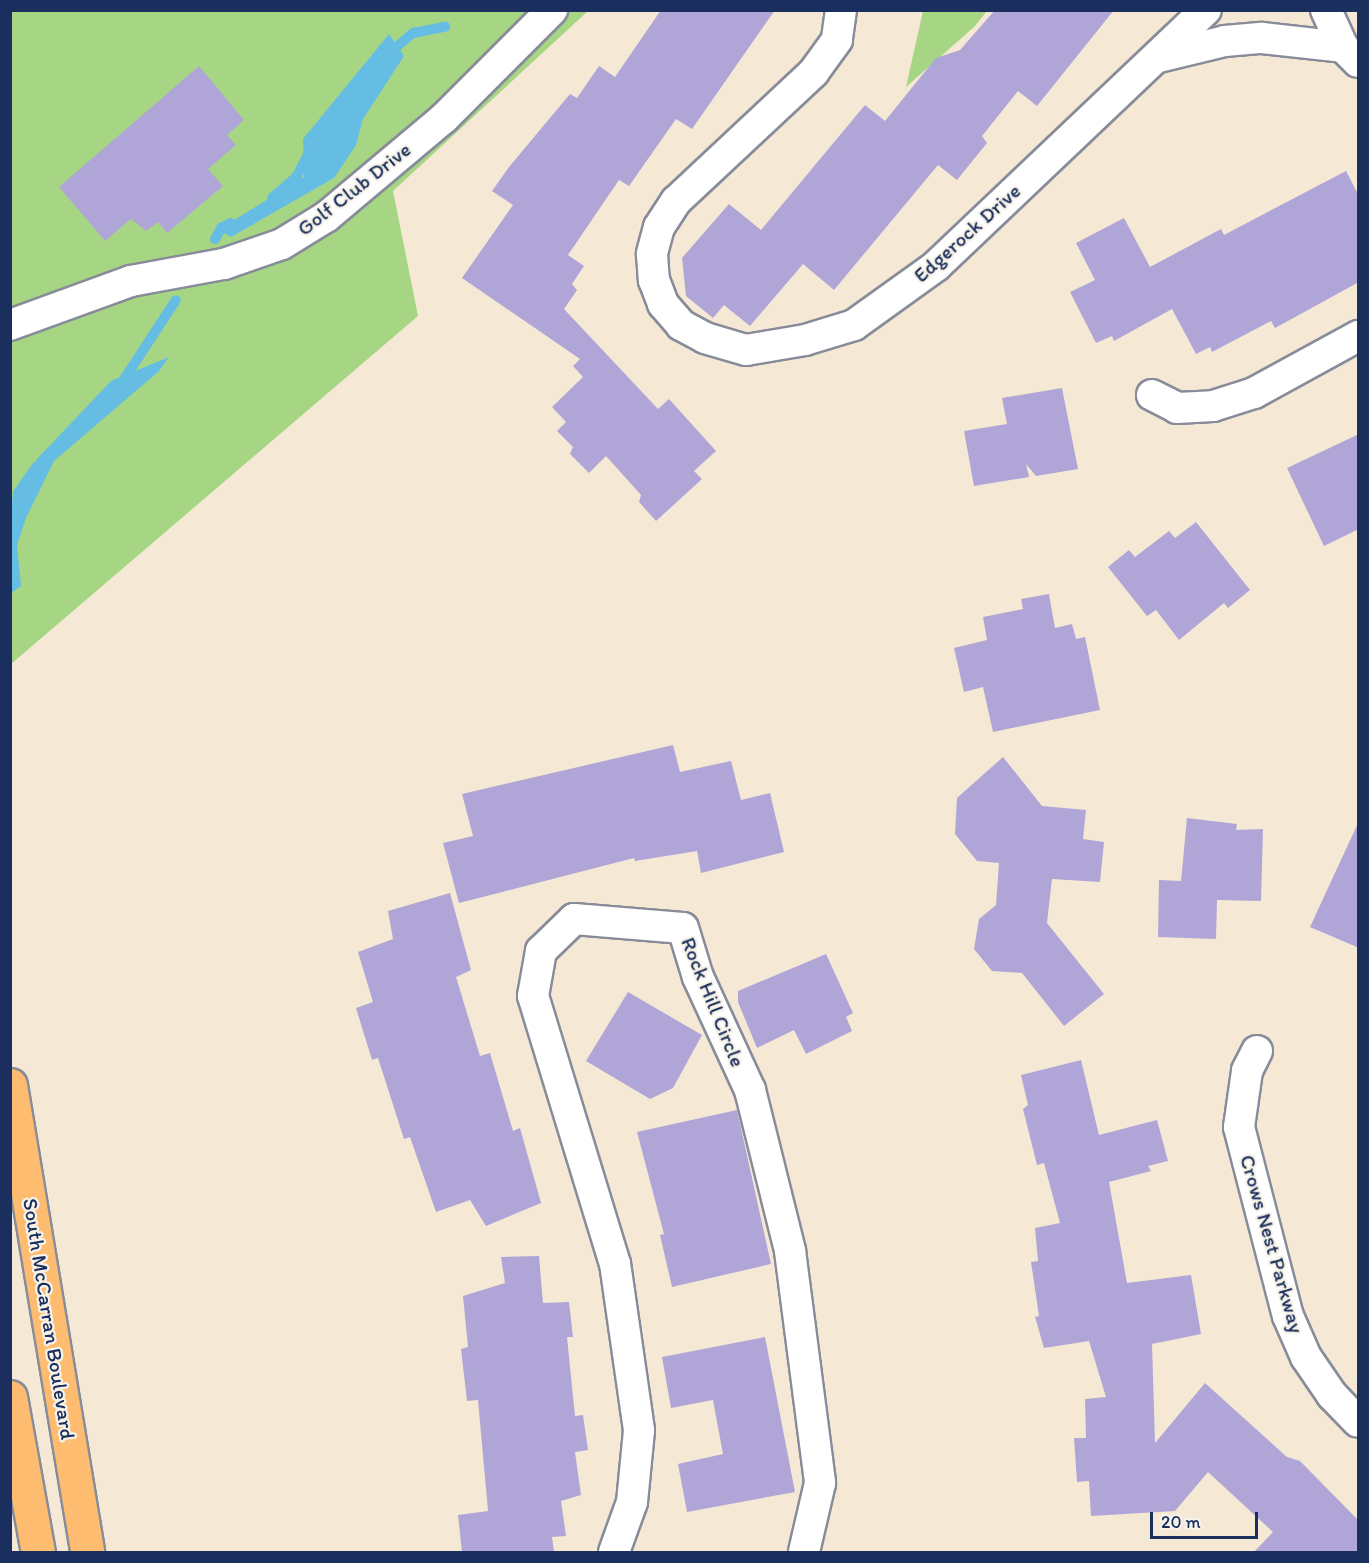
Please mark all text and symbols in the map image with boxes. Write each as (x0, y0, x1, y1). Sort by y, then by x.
street label: Golf Club Drive (292, 137, 416, 241)
street label: Edgerock Drive (908, 178, 1026, 288)
street label: Rock Hill Circle (676, 933, 750, 1071)
street label: Crows Nest Parkway (1235, 1153, 1309, 1335)
street label: South McCarran Boulevard (17, 1197, 81, 1441)
scale bar (1153, 1500, 1261, 1538)
text: 20 m (1161, 1511, 1201, 1533)

